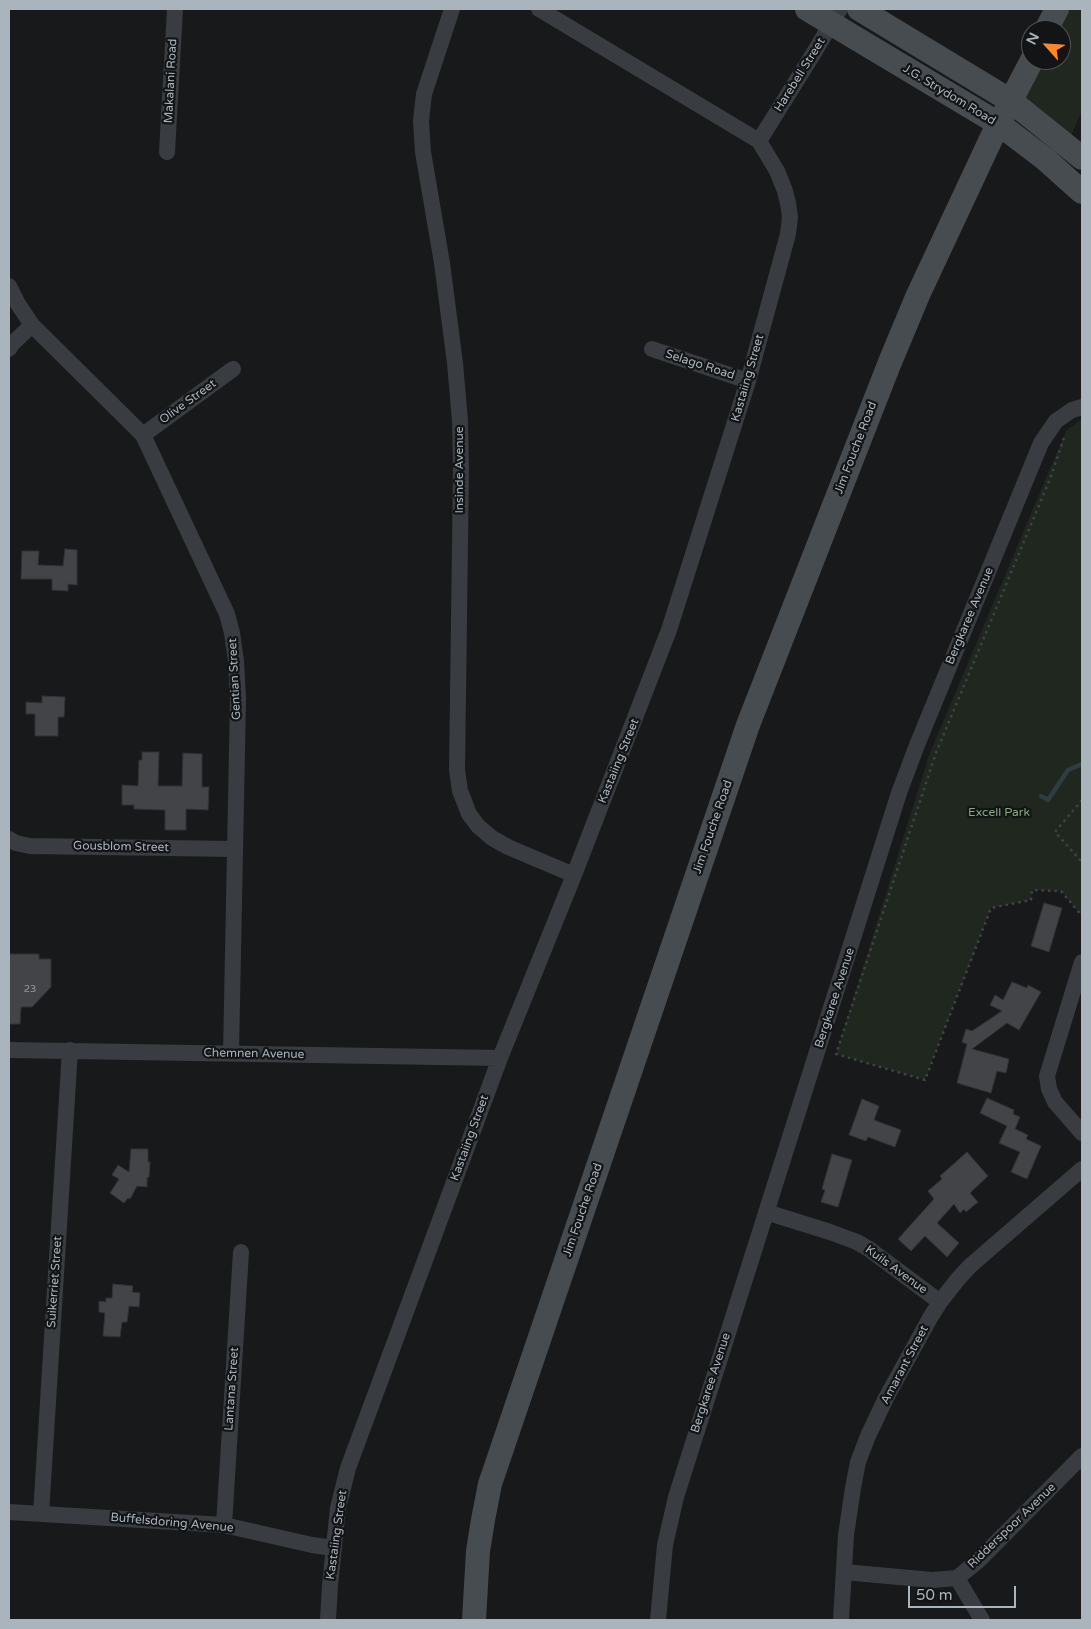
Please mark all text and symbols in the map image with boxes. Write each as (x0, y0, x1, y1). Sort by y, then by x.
north arrow (1021, 20, 1071, 70)
text: N (1023, 30, 1043, 47)
street label: Harebell Street (771, 35, 829, 115)
street label: Makalani Road (162, 38, 180, 124)
street label: J.G. Strydom Road (900, 62, 998, 128)
street label: Kastaiing Street (729, 333, 767, 423)
street label: Selago Road (664, 347, 736, 383)
street label: Olive Street (157, 377, 219, 427)
street label: Jim Fouche Road (832, 400, 880, 496)
street label: Insinde Avenue (453, 426, 467, 514)
street label: Bergkaree Avenue (943, 565, 997, 667)
street label: Gentian Street (226, 638, 244, 720)
street label: Kastaiing Street (595, 717, 643, 805)
street label: Jim Fouche Road (690, 778, 736, 876)
park label: Excell Park (968, 806, 1030, 820)
street label: Gousblom Street (73, 839, 169, 855)
street label: Bergkaree Avenue (812, 946, 858, 1050)
house number: 23 (24, 983, 36, 995)
street label: Chemnen Avenue (203, 1046, 305, 1062)
street label: Kastaiing Street (448, 1093, 492, 1183)
street label: Jim Fouche Road (560, 1161, 606, 1259)
street label: Suikerriet Street (45, 1236, 65, 1328)
street label: Kuils Avenue (862, 1243, 930, 1297)
street label: Amarant Street (878, 1323, 932, 1407)
street label: Bergkaree Avenue (688, 1331, 734, 1435)
street label: Lantana Street (222, 1347, 242, 1431)
street label: Ridderspoor Avenue (965, 1480, 1059, 1572)
street label: Kastaiing Street (324, 1489, 350, 1581)
street label: Buffelsdoring Avenue (110, 1510, 234, 1536)
scale bar (911, 1576, 1018, 1608)
text: 50 m (916, 1586, 953, 1604)

